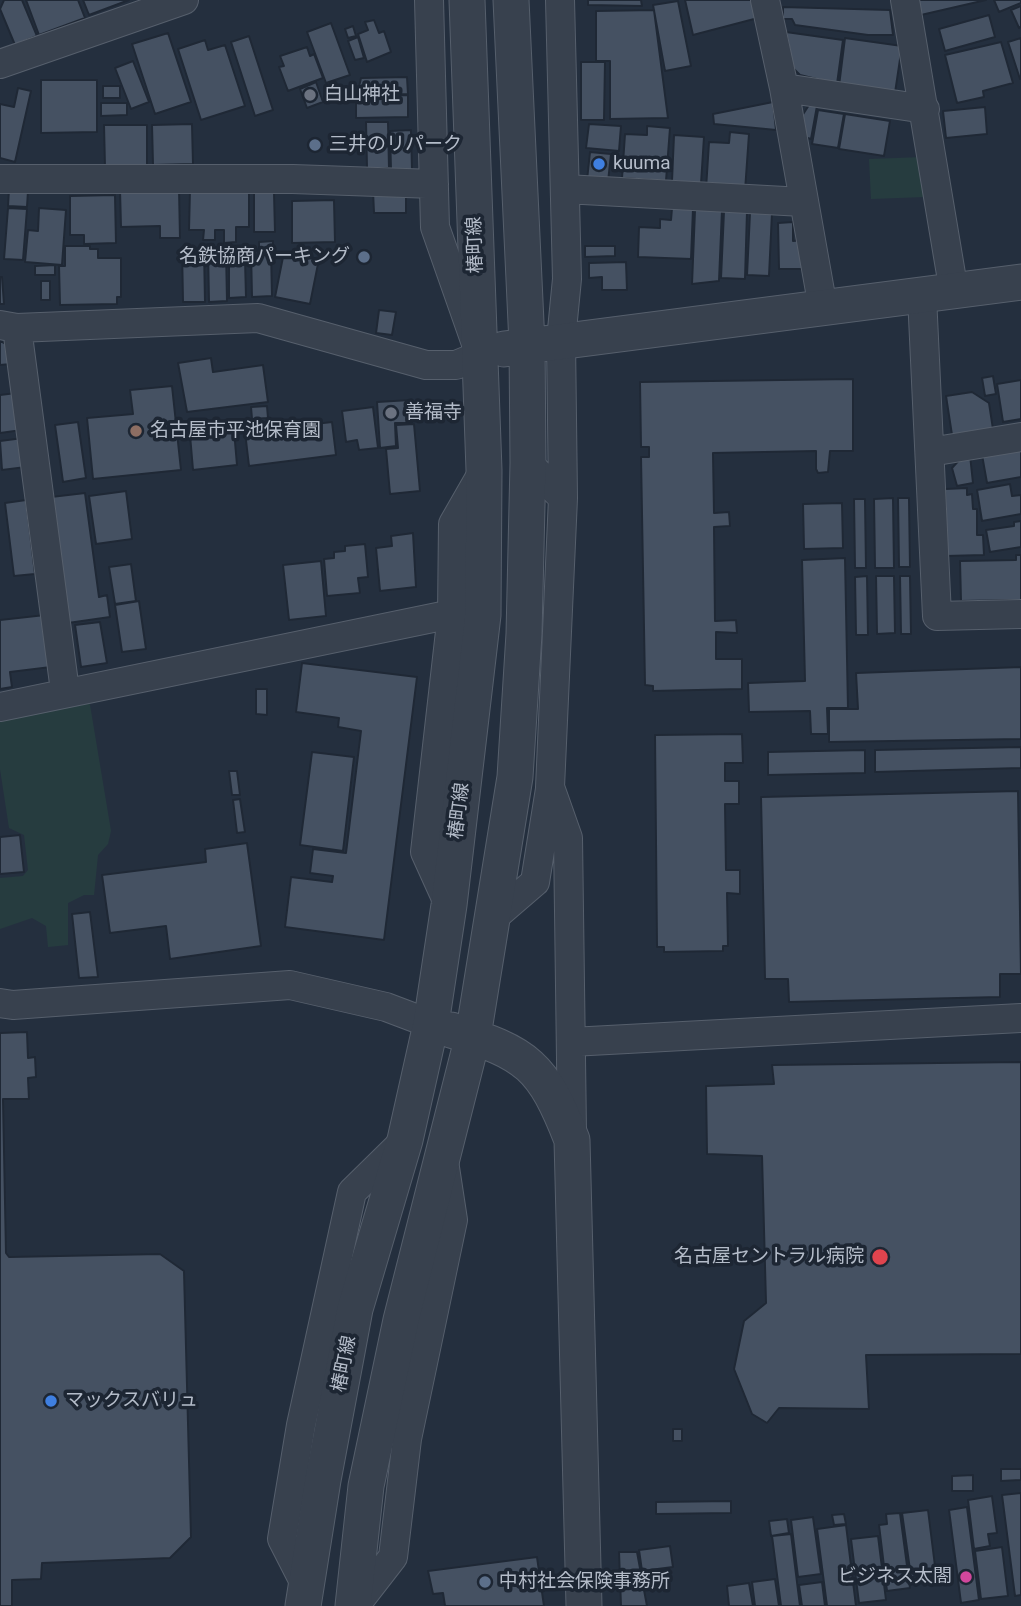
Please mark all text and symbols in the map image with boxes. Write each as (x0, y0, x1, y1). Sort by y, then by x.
place label: 白山神社 (324, 84, 400, 106)
marker: 白山神社 (302, 87, 318, 103)
place label: 三井のリパーク (329, 134, 462, 156)
marker: 三井のリパーク (307, 137, 323, 153)
place label: kuuma (613, 153, 671, 175)
marker: kuuma (591, 156, 607, 172)
street label: 椿町線 (464, 216, 488, 274)
place label: 名鉄協商パーキング (179, 246, 350, 268)
marker: 名鉄協商パーキング (356, 249, 372, 265)
place label: 善福寺 (405, 402, 462, 424)
marker: 善福寺 (383, 405, 399, 421)
place label: 名古屋市平池保育園 (150, 420, 321, 442)
marker: 名古屋市平池保育園 (128, 423, 144, 439)
street label: 椿町線 (445, 781, 475, 841)
place label: 名古屋セントラル病院 (674, 1246, 864, 1268)
marker: 名古屋セントラル病院 (870, 1247, 890, 1267)
street label: 椿町線 (328, 1334, 362, 1394)
place label: マックスバリュ (65, 1390, 198, 1412)
marker: マックスバリュ (43, 1393, 59, 1409)
place label: ビジネス太閤 (838, 1566, 952, 1588)
marker: ビジネス太閤 (958, 1569, 974, 1585)
place label: 中村社会保険事務所 (499, 1571, 670, 1593)
marker: 中村社会保険事務所 (477, 1574, 493, 1590)

